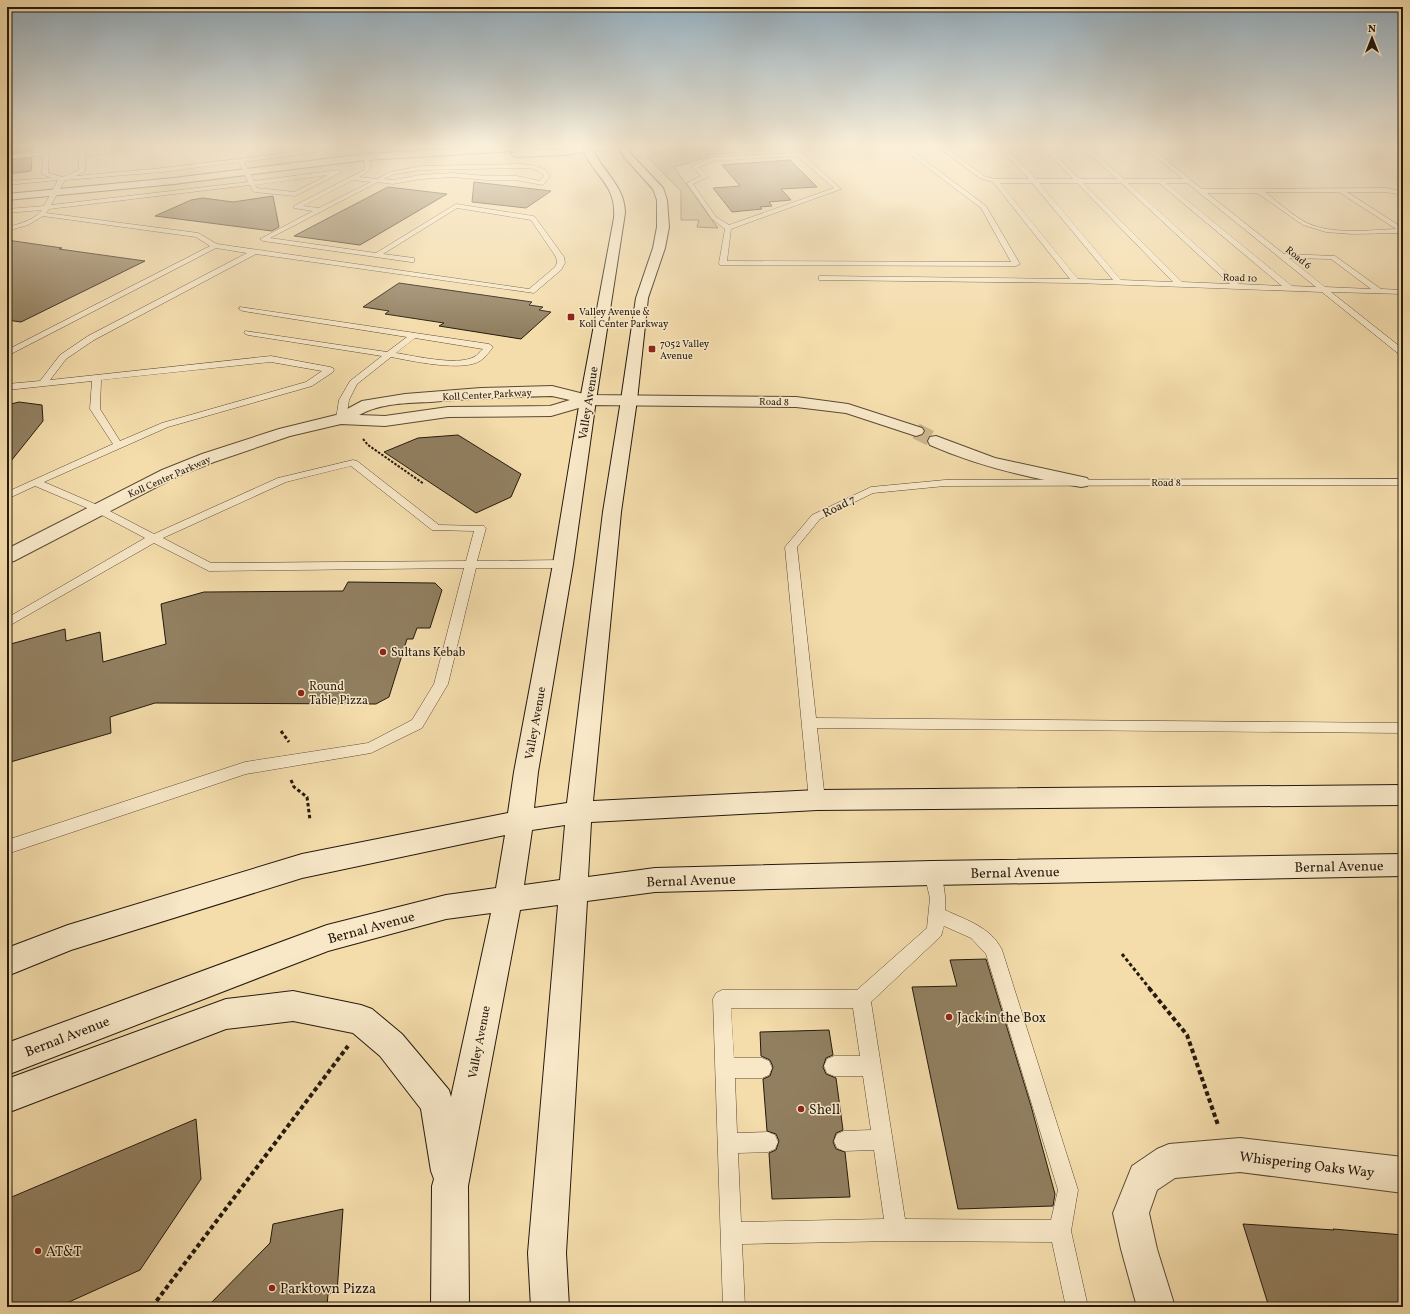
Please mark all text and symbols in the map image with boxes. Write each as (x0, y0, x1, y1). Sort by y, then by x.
north arrow (1352, 18, 1392, 58)
text: N (1368, 22, 1376, 37)
street label: Road 6 (1282, 243, 1314, 273)
street label: Road 10 (1222, 270, 1257, 286)
place label: Valley Avenue & Koll Center Parkway (579, 305, 669, 331)
marker: Valley Avenue & Koll Center Parkway (566, 312, 576, 322)
place label: 7052 Valley Avenue (660, 337, 710, 363)
marker: 7052 Valley Avenue (647, 344, 657, 354)
street label: Valley Avenue (575, 365, 603, 441)
street label: Koll Center Parkway (442, 386, 533, 404)
street label: Road 8 (759, 395, 789, 409)
street label: Koll Center Parkway (126, 452, 214, 501)
street label: Road 8 (1151, 476, 1181, 490)
street label: Road 7 (820, 492, 859, 522)
place label: Sultans Kebab (391, 645, 466, 661)
marker: Sultans Kebab (378, 647, 388, 657)
place label: Round Table Pizza (309, 679, 368, 709)
street label: Valley Avenue (522, 685, 550, 761)
marker: Round Table Pizza (296, 688, 306, 698)
street label: Bernal Avenue (1294, 857, 1384, 878)
street label: Bernal Avenue (970, 863, 1060, 884)
street label: Bernal Avenue (646, 870, 736, 893)
street label: Bernal Avenue (326, 908, 417, 949)
street label: Valley Avenue (465, 1004, 495, 1080)
place label: Jack in the Box (957, 1009, 1046, 1028)
street label: Bernal Avenue (22, 1012, 113, 1062)
marker: Jack in the Box (944, 1012, 954, 1022)
place label: Shell (809, 1101, 840, 1120)
marker: Shell (796, 1104, 806, 1114)
street label: Whispering Oaks Way (1238, 1148, 1376, 1183)
place label: AT&T (46, 1243, 82, 1262)
marker: AT&T (33, 1246, 43, 1256)
place label: Parktown Pizza (280, 1280, 376, 1299)
marker: Parktown Pizza (267, 1283, 277, 1293)

